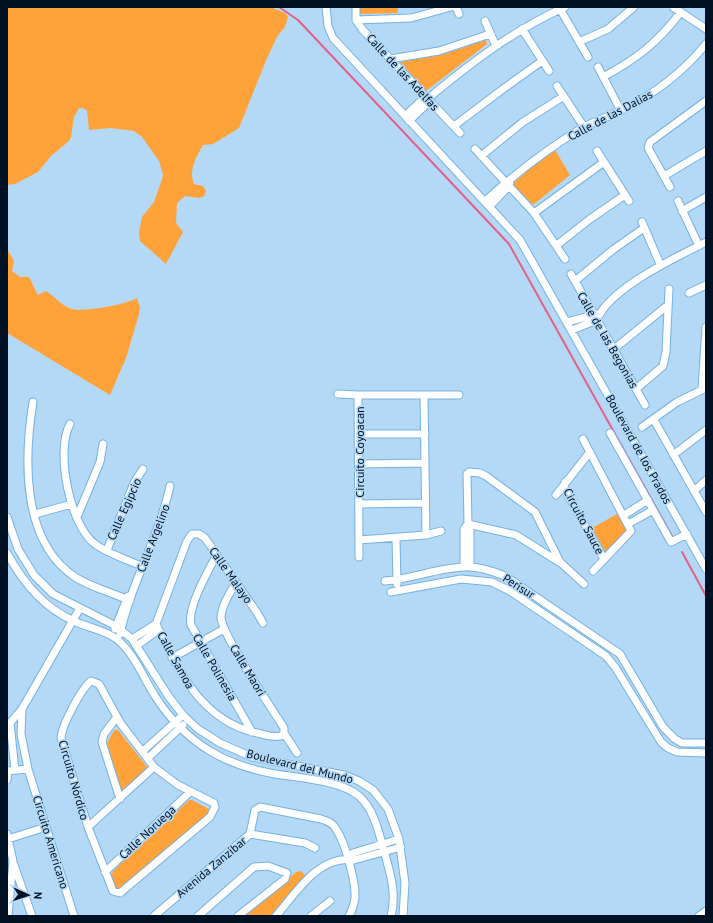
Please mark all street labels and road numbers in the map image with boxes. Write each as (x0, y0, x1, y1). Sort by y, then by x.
street label: Calle de las Adelfas (363, 30, 443, 114)
street label: Calle de las Dalias (565, 86, 655, 144)
street label: Calle de las Begonias (574, 289, 642, 391)
street label: Boulevard de los Prados (603, 392, 675, 506)
street label: Circuito Coyoacan (352, 406, 367, 498)
street label: Calle Egipcio (104, 476, 144, 542)
street label: Circuito Sauce (560, 485, 608, 557)
street label: Calle Argelino (133, 502, 173, 574)
street label: Calle Malayo (206, 544, 256, 606)
street label: Perisur (500, 570, 538, 602)
street label: Calle Samoa (154, 629, 198, 691)
street label: Calle Polinesia (190, 631, 240, 703)
street label: Calle Maori (227, 641, 269, 699)
street label: Circuito Nórdico (55, 738, 93, 822)
street label: Boulevard del Mundo (245, 745, 355, 787)
street label: Circuito Americano (30, 793, 72, 891)
street label: Calle Noruega (115, 802, 179, 862)
street label: Avenida Zanzibar (173, 833, 249, 901)

